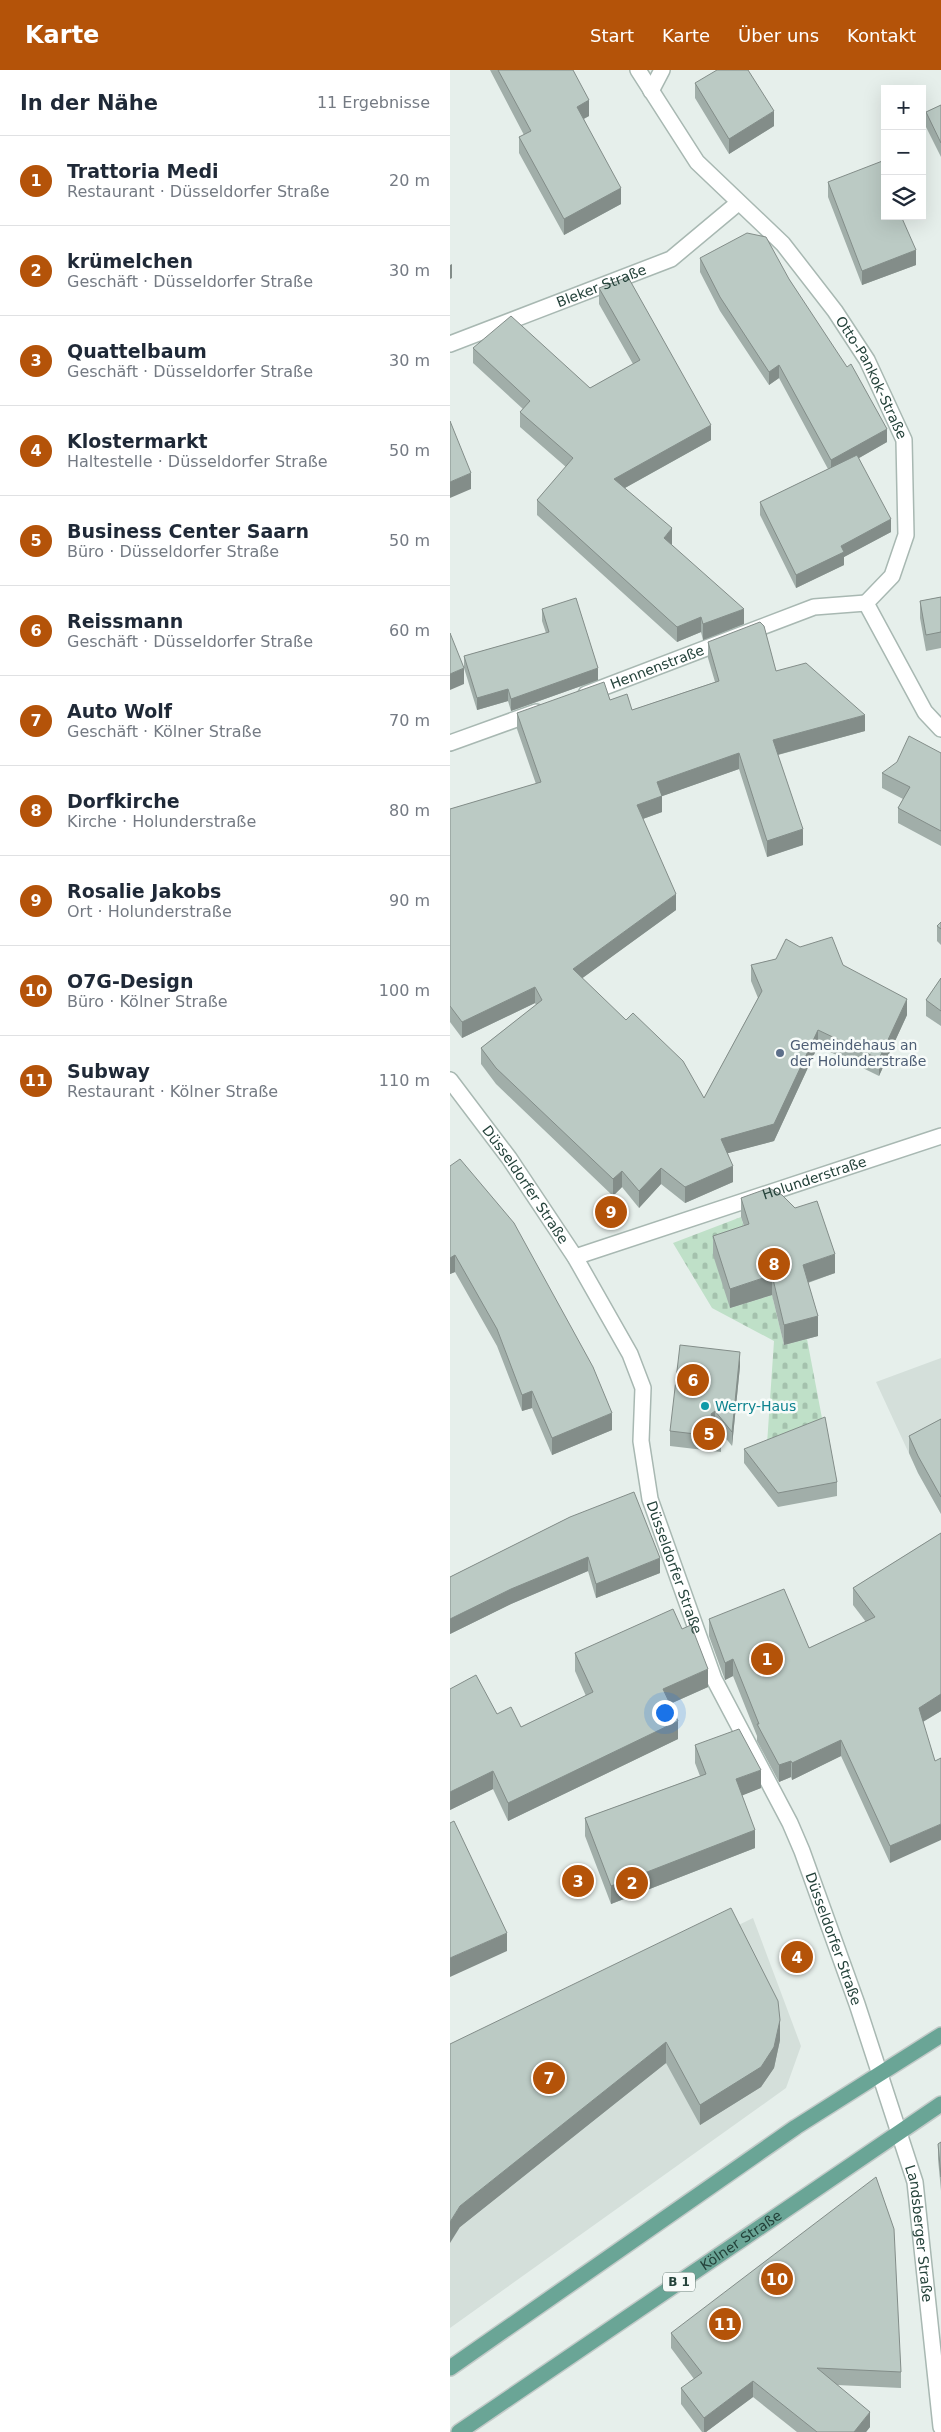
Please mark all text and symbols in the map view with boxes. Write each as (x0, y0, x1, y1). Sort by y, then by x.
text: Karte (25, 21, 99, 49)
text: Start (590, 25, 634, 46)
text: Karte (662, 25, 710, 46)
text: Über uns (738, 25, 819, 46)
text: Kontakt (847, 25, 916, 46)
map controls (881, 85, 926, 220)
button: + (881, 85, 926, 130)
text: In der Nähe (20, 91, 158, 115)
text: 11 Ergebnisse (317, 93, 430, 112)
button: − (881, 130, 926, 175)
text: Trattoria Medi (67, 160, 219, 182)
text: 1 (30, 171, 42, 190)
text: 20 m (389, 171, 430, 190)
button: layers (881, 175, 926, 220)
text: Restaurant · Düsseldorfer Straße (67, 182, 330, 201)
text: krümelchen (67, 250, 193, 272)
text: 2 (30, 261, 42, 280)
text: 30 m (389, 261, 430, 280)
street label: Bleker Straße (554, 261, 648, 310)
text: Geschäft · Düsseldorfer Straße (67, 272, 313, 291)
street label: Otto-Pankok-Straße (832, 313, 910, 441)
text: Quattelbaum (67, 340, 207, 362)
text: 3 (30, 351, 42, 370)
text: 30 m (389, 351, 430, 370)
text: Geschäft · Düsseldorfer Straße (67, 362, 313, 381)
text: Klostermarkt (67, 430, 208, 452)
text: 4 (30, 441, 42, 460)
text: 50 m (389, 441, 430, 460)
text: Haltestelle · Düsseldorfer Straße (67, 452, 328, 471)
text: Business Center Saarn (67, 520, 309, 542)
text: 5 (30, 531, 42, 550)
text: 50 m (389, 531, 430, 550)
text: Büro · Düsseldorfer Straße (67, 542, 279, 561)
text: Reissmann (67, 610, 183, 632)
text: 6 (30, 621, 42, 640)
text: 60 m (389, 621, 430, 640)
text: Geschäft · Düsseldorfer Straße (67, 632, 313, 651)
street label: Hennenstraße (608, 642, 706, 692)
text: Auto Wolf (67, 700, 172, 722)
text: 7 (30, 711, 42, 730)
text: 70 m (389, 711, 430, 730)
text: Geschäft · Kölner Straße (67, 722, 262, 741)
text: Dorfkirche (67, 790, 180, 812)
text: 8 (30, 801, 42, 820)
text: 80 m (389, 801, 430, 820)
text: Kirche · Holunderstraße (67, 812, 256, 831)
text: Rosalie Jakobs (67, 880, 221, 902)
text: 9 (30, 891, 42, 910)
text: 90 m (389, 891, 430, 910)
text: Ort · Holunderstraße (67, 902, 232, 921)
text: O7G-Design (67, 970, 193, 992)
text: 10 (25, 981, 47, 1000)
text: 100 m (379, 981, 430, 1000)
text: Büro · Kölner Straße (67, 992, 228, 1011)
place label: Gemeindehaus an der Holunderstraße (790, 1037, 926, 1069)
marker: Gemeindehaus an der Holunderstraße (774, 1047, 786, 1059)
text: Subway (67, 1060, 150, 1082)
text: 11 (25, 1071, 47, 1090)
text: 110 m (379, 1071, 430, 1090)
text: Restaurant · Kölner Straße (67, 1082, 278, 1101)
street label: Düsseldorfer Straße (479, 1122, 572, 1247)
street label: Holunderstraße (760, 1153, 868, 1203)
pin: 9 (595, 1193, 627, 1231)
pin: 8 (758, 1245, 790, 1283)
pin: 6 (677, 1361, 709, 1399)
place label: Werry-Haus (715, 1398, 796, 1414)
marker: Werry-Haus (699, 1400, 711, 1412)
pin: 5 (693, 1415, 725, 1453)
street label: Düsseldorfer Straße (643, 1499, 705, 1636)
pin: 1 (751, 1640, 783, 1678)
your location (652, 1700, 678, 1726)
pin: 3 (562, 1862, 594, 1900)
pin: 2 (616, 1864, 648, 1902)
street label: Düsseldorfer Straße (802, 1870, 865, 2007)
pin: 4 (781, 1938, 813, 1976)
pin: 7 (533, 2059, 565, 2097)
street label: Landsberger Straße (902, 2163, 936, 2303)
street label: Kölner Straße (697, 2207, 785, 2273)
pin: 10 (761, 2260, 793, 2298)
road number: B 1 (663, 2272, 695, 2292)
pin: 11 (709, 2305, 741, 2343)

